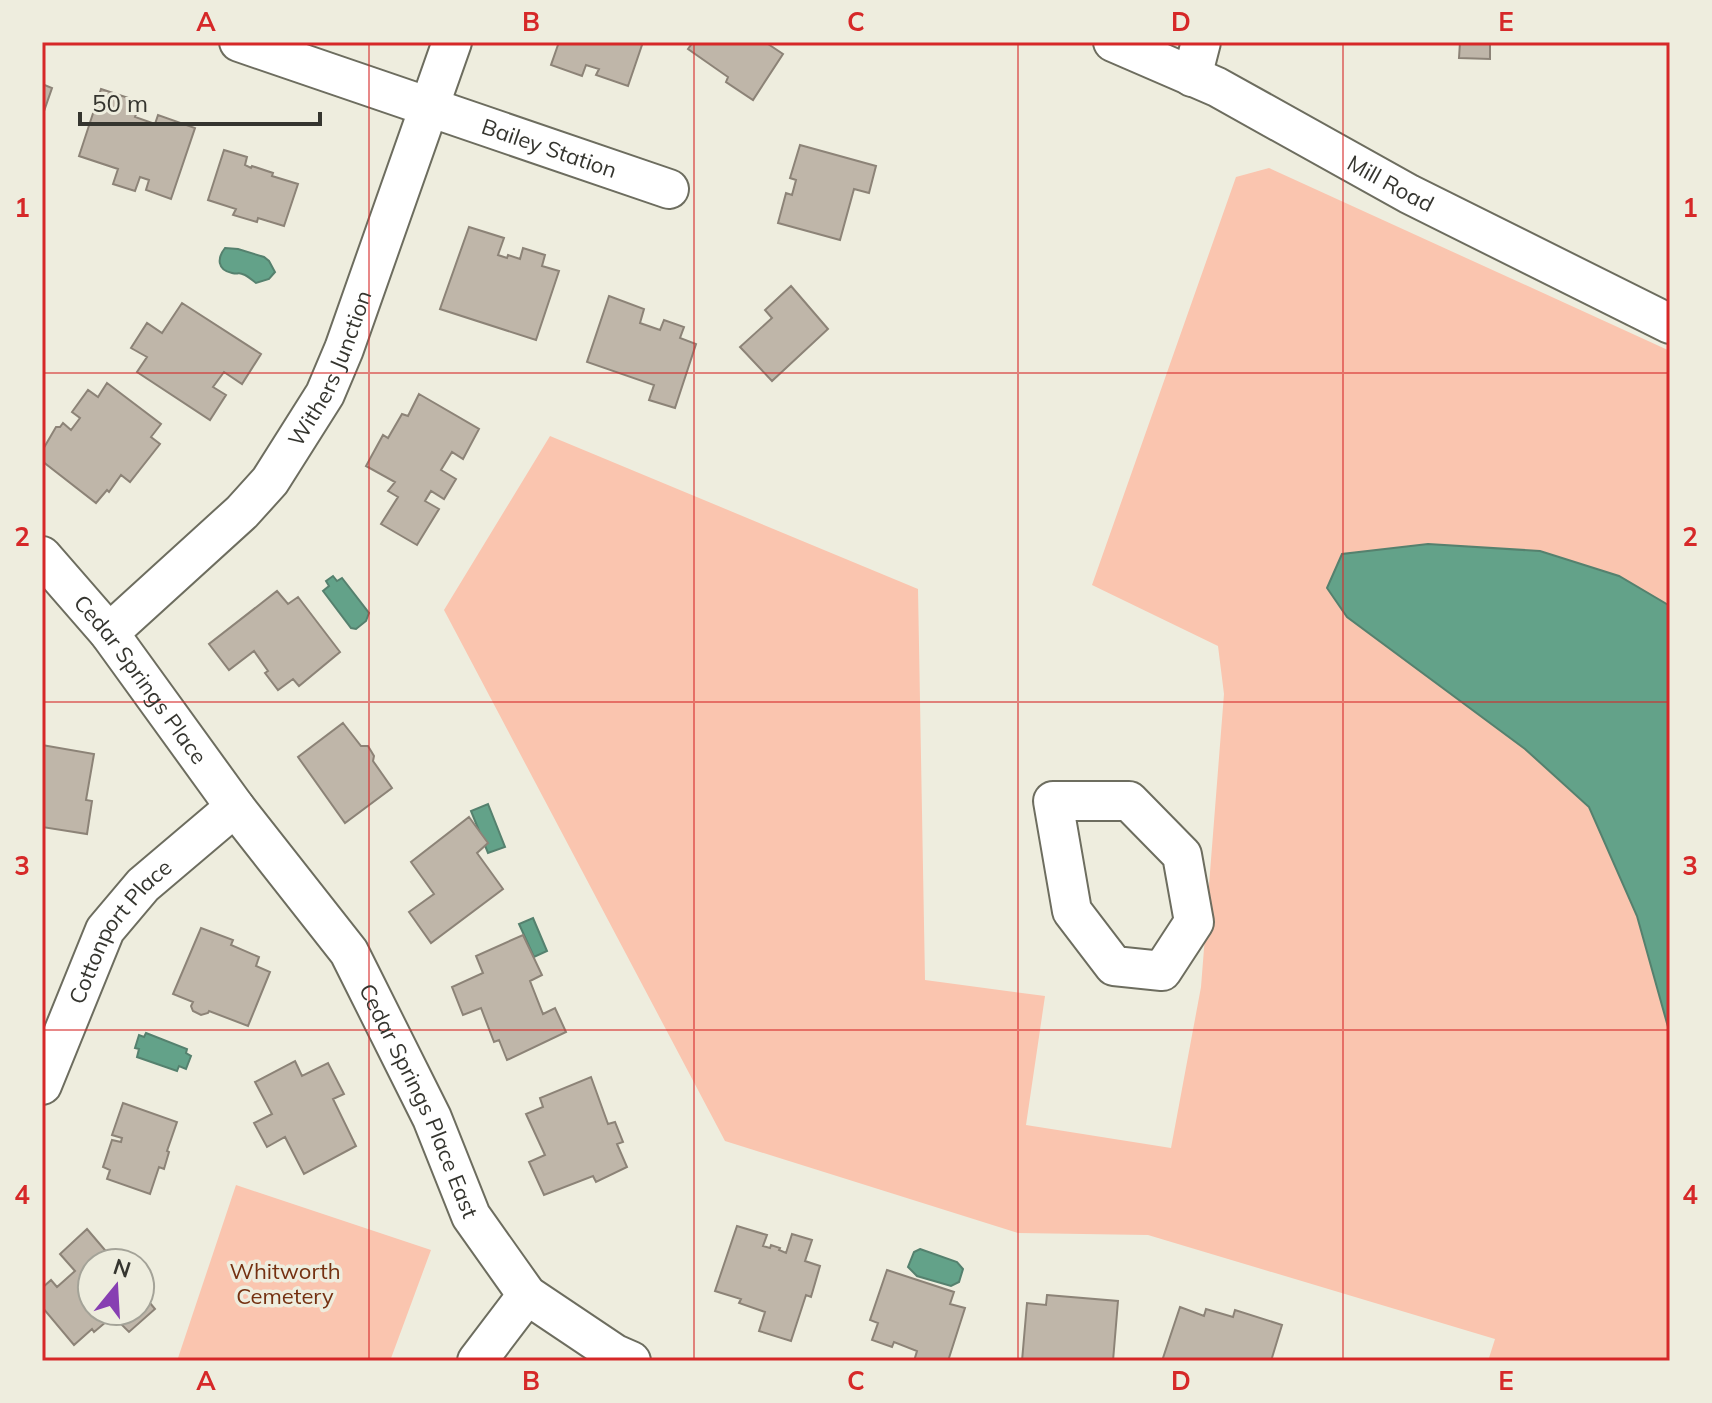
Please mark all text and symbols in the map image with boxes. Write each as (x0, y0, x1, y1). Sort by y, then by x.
text: A (196, 5, 216, 38)
text: B (522, 5, 540, 38)
text: C (847, 5, 865, 38)
text: D (1171, 5, 1191, 38)
text: E (1498, 5, 1514, 38)
scale bar (80, 76, 320, 126)
text: 50 m (92, 88, 148, 118)
street label: Bailey Station (478, 112, 621, 184)
street label: Mill Road (1343, 149, 1439, 218)
text: 1 (14, 191, 30, 224)
text: 1 (1682, 191, 1698, 224)
street label: Withers Junction (282, 287, 378, 451)
text: 2 (14, 520, 30, 553)
text: 2 (1682, 520, 1698, 553)
street label: Cedar Springs Place (68, 589, 213, 769)
text: 3 (14, 849, 30, 882)
text: 3 (1682, 849, 1698, 882)
street label: Cottonport Place (62, 853, 177, 1008)
street label: Cedar Springs Place East (353, 979, 485, 1223)
text: 4 (14, 1178, 30, 1211)
text: 4 (1682, 1178, 1698, 1211)
north arrow (76, 1247, 156, 1327)
text: N (110, 1252, 134, 1284)
park label: Whitworth Cemetery (229, 1257, 341, 1310)
text: A (196, 1364, 216, 1397)
text: B (522, 1364, 540, 1397)
text: C (847, 1364, 865, 1397)
text: D (1171, 1364, 1191, 1397)
text: E (1498, 1364, 1514, 1397)

